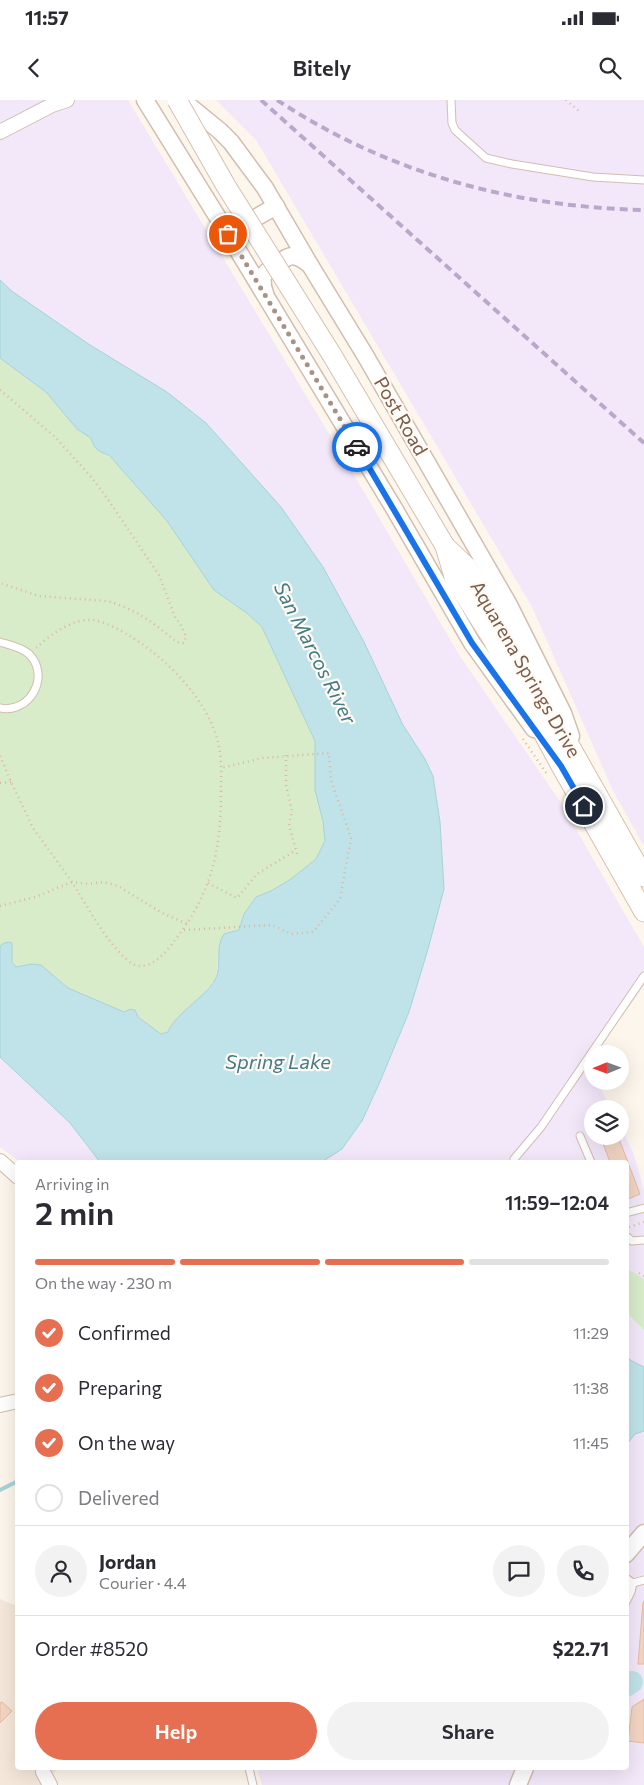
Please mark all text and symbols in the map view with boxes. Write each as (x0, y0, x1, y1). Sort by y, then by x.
text: 11:57 (25, 6, 69, 29)
icon: back (20, 54, 48, 82)
text: Bitely (293, 54, 351, 81)
icon: search (596, 54, 624, 82)
pin (207, 213, 249, 255)
icon: bag (214, 220, 242, 248)
street label: Post Road (370, 372, 433, 459)
courier (332, 422, 382, 472)
icon: car (343, 433, 371, 461)
street label: Aquarena Springs Drive (466, 576, 586, 761)
water label: San Marcos River (270, 577, 363, 728)
pin (563, 785, 605, 827)
icon: home (570, 792, 598, 820)
north arrow (584, 1045, 629, 1090)
map controls (584, 1045, 629, 1145)
water label: Spring Lake (225, 1049, 331, 1073)
button: layers (584, 1100, 629, 1145)
text: Arriving in (35, 1174, 109, 1193)
text: 11:59–12:04 (505, 1191, 609, 1214)
text: 2 min (35, 1192, 114, 1232)
text: On the way · 230 m (35, 1273, 172, 1292)
icon: check (35, 1319, 63, 1347)
text: Confirmed (78, 1321, 171, 1344)
text: 11:29 (573, 1323, 609, 1342)
icon: check (35, 1374, 63, 1402)
text: Preparing (78, 1376, 162, 1399)
text: 11:38 (573, 1378, 609, 1397)
icon: check (35, 1429, 63, 1457)
text: On the way (78, 1431, 175, 1454)
text: 11:45 (573, 1433, 609, 1452)
text: Delivered (78, 1486, 159, 1509)
button: person (35, 1545, 87, 1597)
button: chat (493, 1545, 545, 1597)
button: phone (557, 1545, 609, 1597)
text: Jordan (99, 1550, 156, 1573)
text: Courier · 4.4 (99, 1573, 186, 1592)
text: Order #8520 (35, 1637, 148, 1660)
text: $22.71 (553, 1637, 609, 1660)
button: Help (35, 1702, 317, 1760)
button: Share (327, 1702, 609, 1760)

